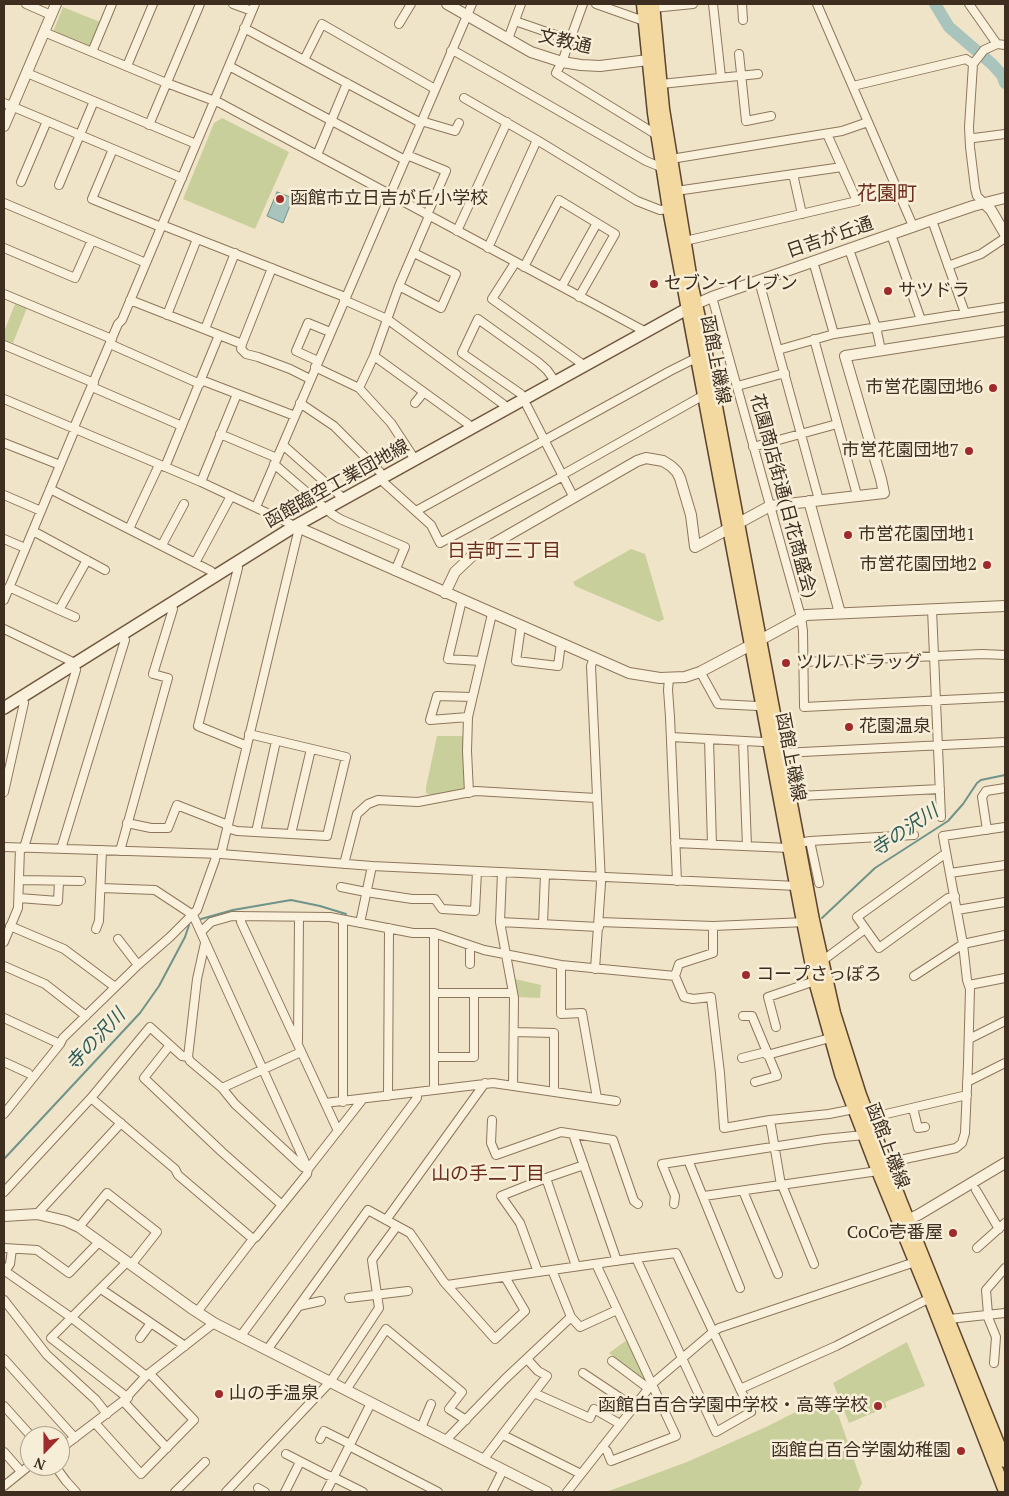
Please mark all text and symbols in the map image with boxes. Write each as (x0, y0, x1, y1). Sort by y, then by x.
street label: 文教通 (536, 25, 594, 59)
district label: 花園町 (857, 182, 917, 206)
place label: 函館市立日吉が丘小学校 (290, 188, 488, 210)
marker: 函館市立日吉が丘小学校 (274, 193, 286, 205)
street label: 日吉が丘通 (784, 213, 876, 263)
place label: セブン-イレブン (664, 273, 798, 295)
marker: セブン-イレブン (648, 278, 660, 290)
place label: サツドラ (898, 280, 970, 302)
marker: サツドラ (882, 285, 894, 297)
street label: 函館上磯線 (696, 314, 734, 406)
place label: 市営花園団地6 (865, 377, 983, 399)
marker: 市営花園団地6 (987, 382, 999, 394)
street label: 花園商店街通(日花商盛会) (745, 392, 821, 600)
street label: 函館臨空工業団地線 (261, 435, 413, 533)
place label: 市営花園団地7 (841, 440, 959, 462)
marker: 市営花園団地7 (963, 445, 975, 457)
place label: 市営花園団地1 (858, 524, 976, 546)
marker: 市営花園団地1 (842, 529, 854, 541)
district label: 日吉町三丁目 (447, 541, 561, 563)
place label: 市営花園団地2 (859, 554, 977, 576)
marker: 市営花園団地2 (981, 559, 993, 571)
place label: ツルハドラッグ (796, 652, 922, 674)
marker: ツルハドラッグ (780, 657, 792, 669)
street label: 函館上磯線 (771, 711, 809, 803)
place label: 花園温泉 (859, 716, 931, 738)
marker: 花園温泉 (843, 721, 855, 733)
water label: 寺の沢川 (867, 800, 943, 862)
place label: コープさっぽろ (756, 964, 882, 986)
marker: コープさっぽろ (740, 969, 752, 981)
water label: 寺の沢川 (62, 1004, 130, 1076)
street label: 函館上磯線 (861, 1100, 913, 1192)
district label: 山の手二丁目 (431, 1164, 545, 1186)
place label: CoCo壱番屋 (847, 1222, 943, 1244)
marker: CoCo壱番屋 (947, 1227, 959, 1239)
place label: 山の手温泉 (229, 1383, 319, 1405)
marker: 山の手温泉 (213, 1388, 225, 1400)
place label: 函館白百合学園中学校・高等学校 (598, 1395, 868, 1417)
marker: 函館白百合学園中学校・高等学校 (872, 1400, 884, 1412)
north arrow (20, 1426, 70, 1476)
place label: 函館白百合学園幼稚園 (771, 1440, 951, 1462)
marker: 函館白百合学園幼稚園 (955, 1445, 967, 1457)
text: N (31, 1454, 48, 1475)

